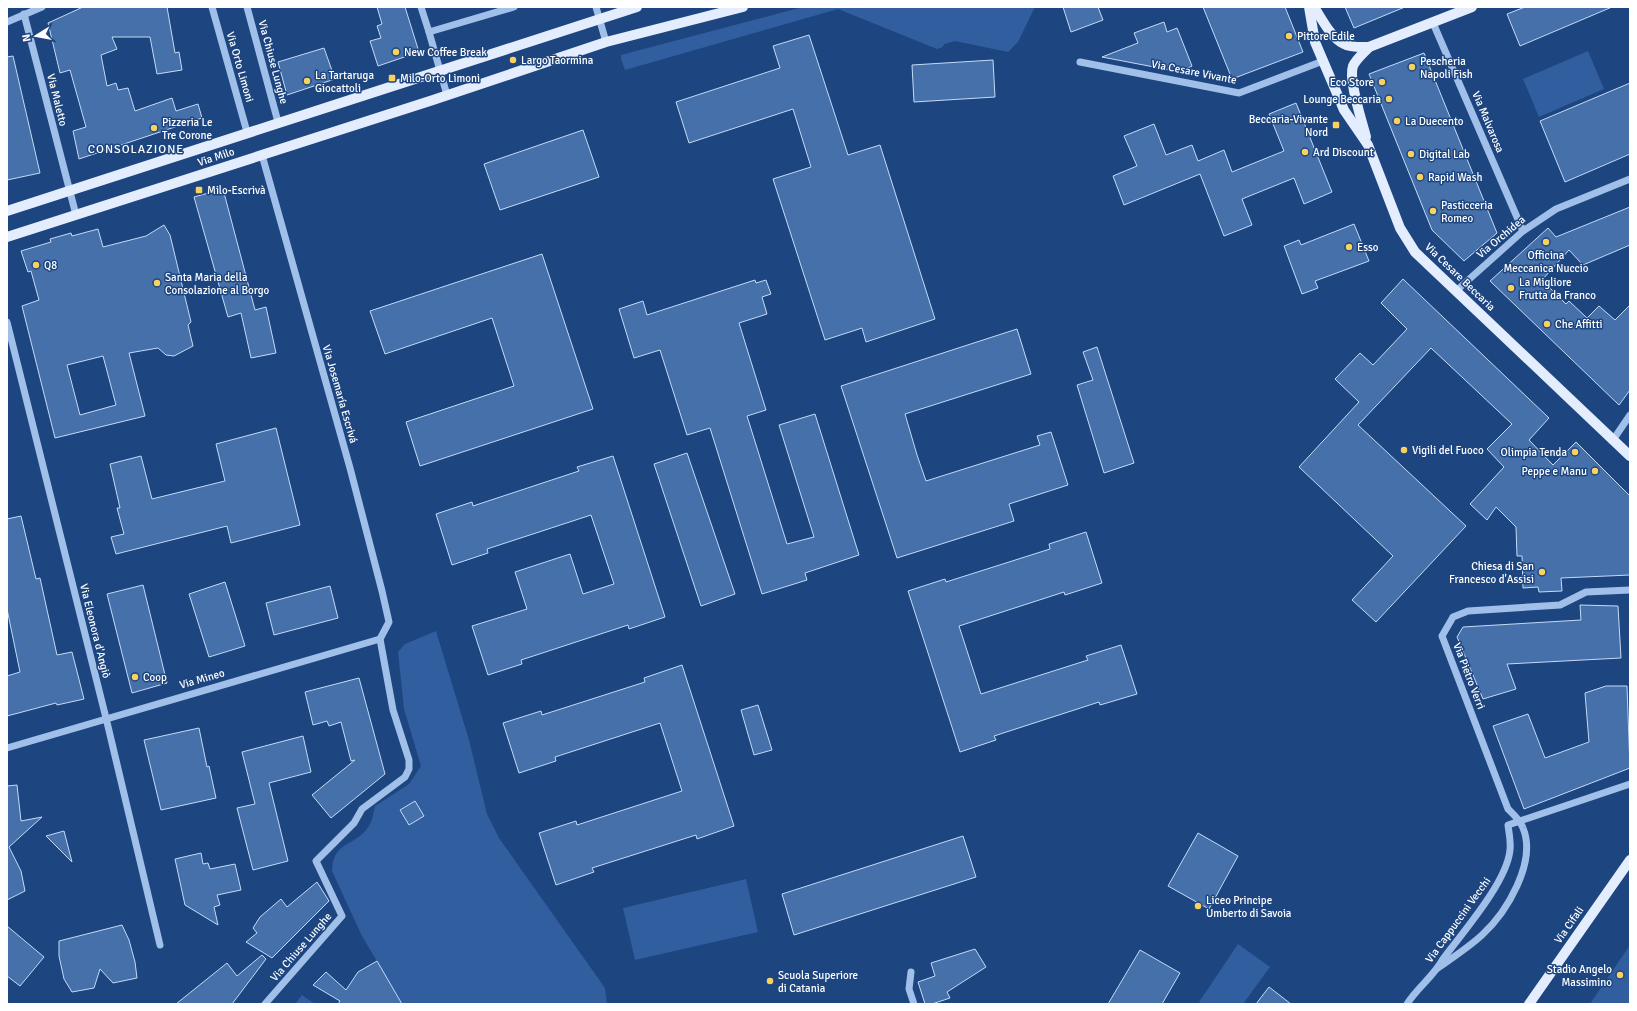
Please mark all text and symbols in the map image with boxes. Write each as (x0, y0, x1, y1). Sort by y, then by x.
north arrow (16, 16, 56, 56)
street label: Via Chiuse Lunghe (256, 19, 290, 105)
street label: Via Orto Limoni (224, 30, 256, 104)
place label: Pittore Edile (1297, 30, 1355, 43)
marker: Pittore Edile (1284, 31, 1294, 41)
text: N (20, 33, 34, 43)
place label: New Coffee Break (404, 46, 487, 59)
marker: New Coffee Break (391, 47, 401, 57)
place label: Largo Taormina (521, 54, 594, 67)
marker: Largo Taormina (508, 55, 518, 65)
place label: Pescheria Napoli Fish (1420, 55, 1473, 81)
street label: Via Cesare Vivante (1150, 57, 1238, 87)
marker: Pescheria Napoli Fish (1407, 62, 1417, 72)
place label: La Tartaruga Giocattoli (315, 69, 374, 95)
street label: Via Maletto (44, 72, 70, 128)
place label: Milo-Orto Limoni (400, 72, 480, 85)
marker: Milo-Orto Limoni (387, 73, 397, 83)
marker: La Tartaruga Giocattoli (302, 76, 312, 86)
place label: Eco Store (1330, 76, 1374, 89)
marker: Eco Store (1377, 77, 1387, 87)
street label: Via Malvarosa (1469, 89, 1507, 155)
place label: Lounge Beccaria (1303, 93, 1381, 106)
marker: Lounge Beccaria (1384, 94, 1394, 104)
place label: Beccaria-Vivante Nord (1249, 113, 1328, 139)
place label: La Duecento (1405, 115, 1464, 128)
place label: Pizzeria Le Tre Corone (162, 116, 213, 142)
marker: La Duecento (1392, 116, 1402, 126)
marker: Beccaria-Vivante Nord (1331, 120, 1341, 130)
marker: Pizzeria Le Tre Corone (149, 123, 159, 133)
district label: CONSOLAZIONE (88, 142, 184, 157)
street label: Via Milo (196, 145, 236, 169)
place label: Ard Discount (1313, 146, 1374, 159)
marker: Ard Discount (1300, 147, 1310, 157)
place label: Digital Lab (1419, 148, 1470, 161)
marker: Digital Lab (1406, 149, 1416, 159)
place label: Rapid Wash (1428, 171, 1483, 184)
marker: Rapid Wash (1415, 172, 1425, 182)
place label: Milo-Escrivà (207, 184, 266, 197)
marker: Milo-Escrivà (194, 185, 204, 195)
place label: Pasticceria Romeo (1441, 199, 1493, 225)
marker: Pasticceria Romeo (1428, 206, 1438, 216)
street label: Via Orchidea (1474, 213, 1528, 261)
marker: Officina Meccanica Nuccio (1541, 237, 1551, 247)
street label: Via Cesare Beccaria (1422, 240, 1498, 314)
place label: Esso (1357, 241, 1379, 254)
marker: Esso (1344, 242, 1354, 252)
place label: Officina Meccanica Nuccio (1503, 249, 1589, 275)
place label: Q8 (44, 259, 57, 272)
marker: Q8 (31, 260, 41, 270)
place label: Santa Maria della Consolazione al Borgo (165, 271, 270, 297)
place label: La Migliore Frutta da Franco (1519, 276, 1596, 302)
marker: Santa Maria della Consolazione al Borgo (152, 278, 162, 288)
marker: La Migliore Frutta da Franco (1506, 283, 1516, 293)
place label: Che Affitti (1555, 318, 1603, 331)
marker: Che Affitti (1542, 319, 1552, 329)
street label: Via Josemaría Escrivá (320, 343, 360, 445)
place label: Vigili del Fuoco (1412, 444, 1484, 457)
marker: Vigili del Fuoco (1399, 445, 1409, 455)
place label: Olimpia Tenda (1501, 446, 1567, 459)
marker: Olimpia Tenda (1570, 447, 1580, 457)
place label: Peppe e Manu (1522, 465, 1587, 478)
marker: Peppe e Manu (1590, 466, 1600, 476)
place label: Chiesa di San Francesco d'Assisi (1449, 560, 1534, 586)
marker: Chiesa di San Francesco d'Assisi (1537, 567, 1547, 577)
street label: Via Eleonora d'Angiò (77, 582, 113, 680)
street label: Via Pietro Verri (1450, 641, 1488, 711)
street label: Via Mineo (178, 666, 226, 692)
place label: Coop (143, 671, 167, 684)
marker: Coop (130, 672, 140, 682)
street label: Via Cappuccini Vecchi (1423, 875, 1493, 965)
place label: Liceo Principe Umberto di Savoia (1206, 894, 1292, 920)
marker: Liceo Principe Umberto di Savoia (1193, 901, 1203, 911)
street label: Via Cifali (1552, 904, 1586, 946)
street label: Via Chiuse Lunghe (268, 910, 334, 984)
place label: Stadio Angelo Massimino (1547, 963, 1612, 989)
place label: Scuola Superiore di Catania (778, 969, 858, 995)
marker: Stadio Angelo Massimino (1615, 970, 1625, 980)
marker: Scuola Superiore di Catania (765, 976, 775, 986)

